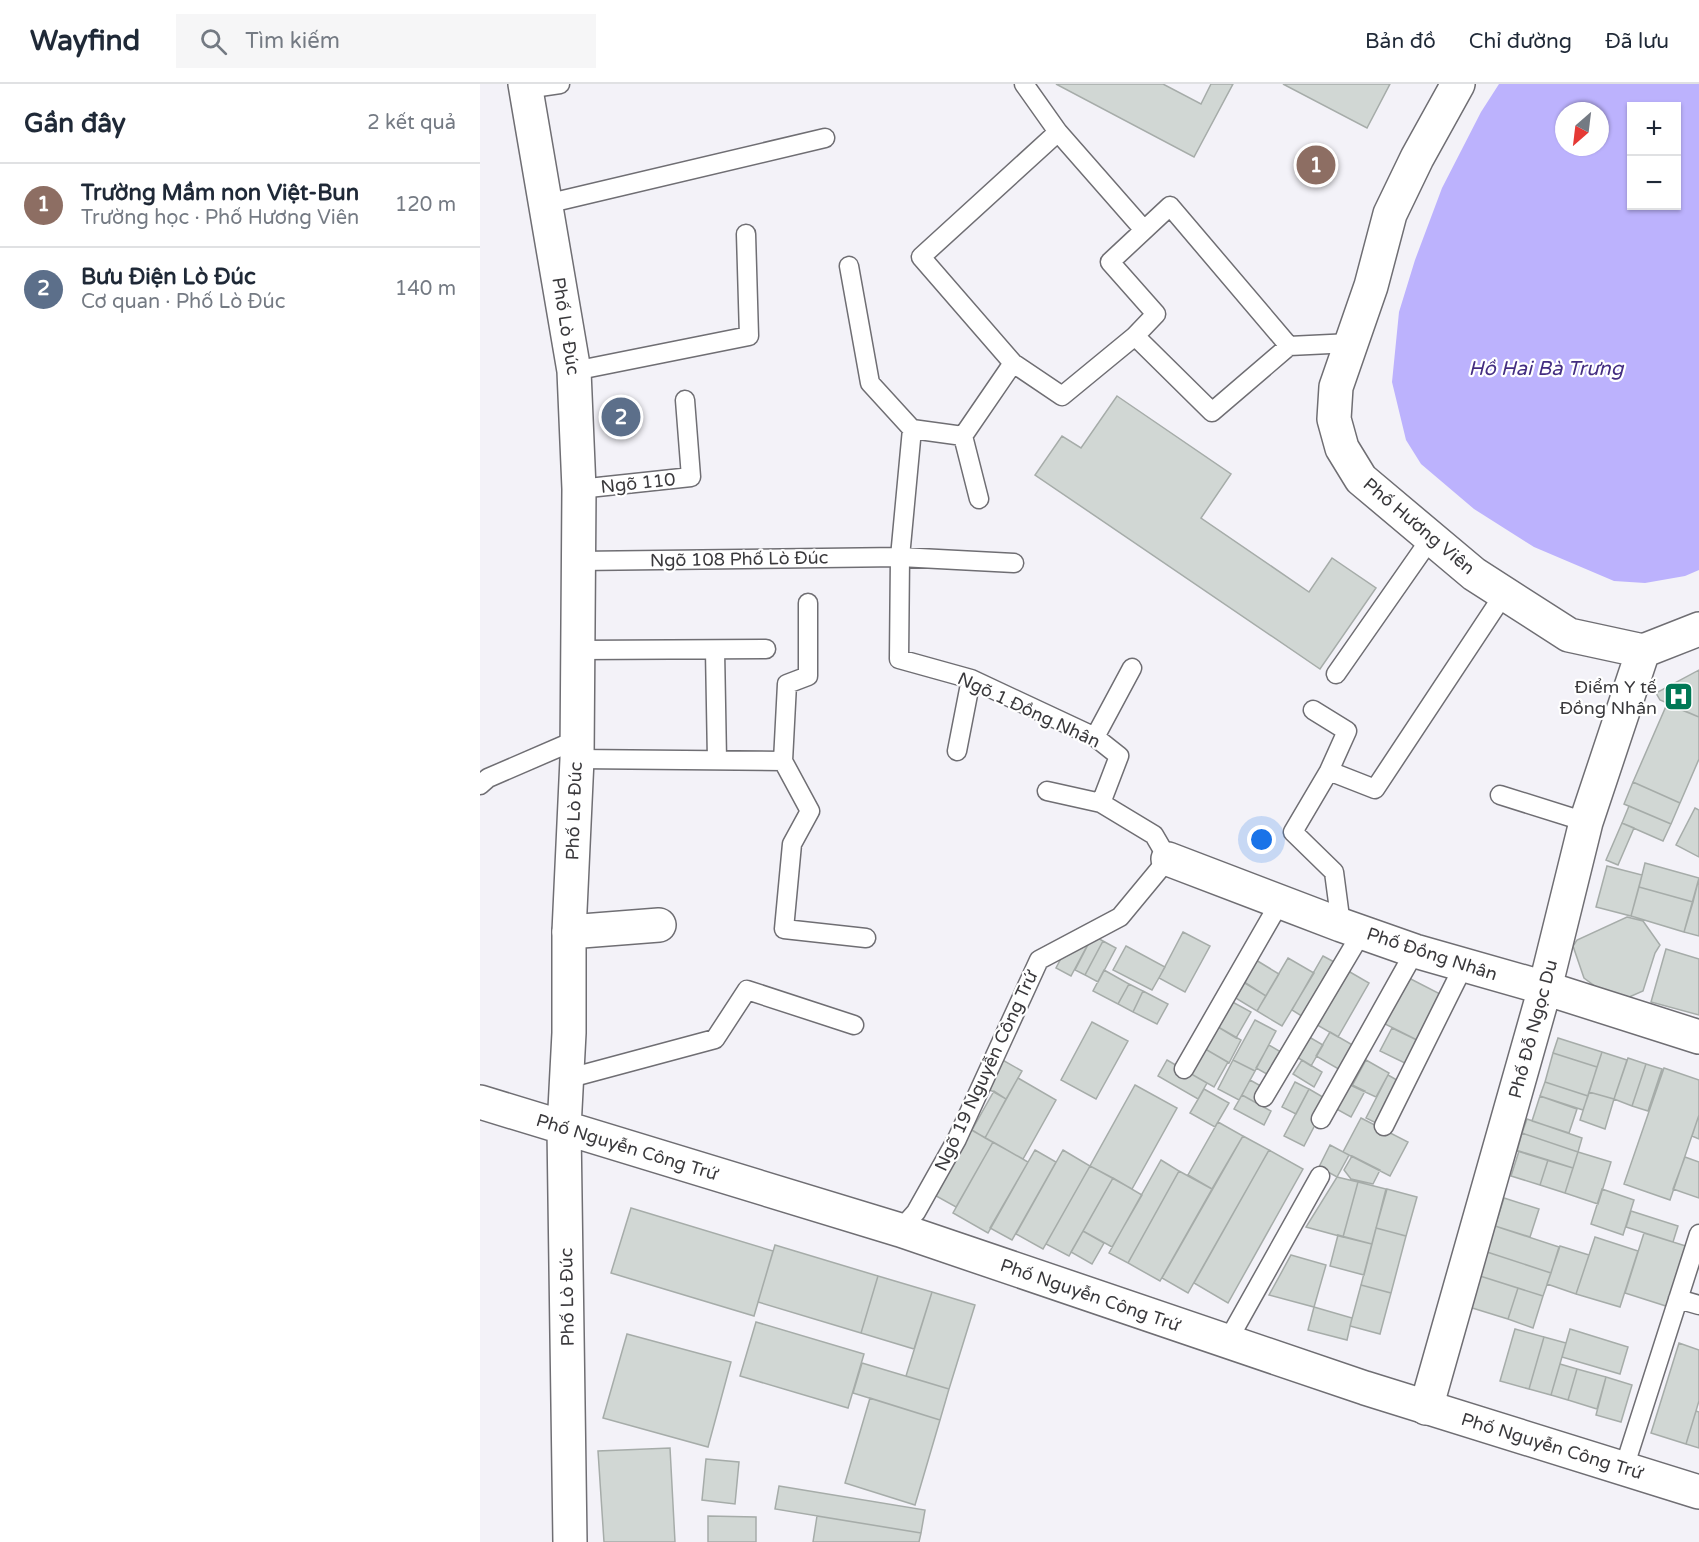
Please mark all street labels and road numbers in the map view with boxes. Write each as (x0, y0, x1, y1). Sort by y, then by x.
street label: Phố Lò Đúc (547, 276, 585, 376)
street label: Ngõ 110 (600, 468, 676, 498)
street label: Phố Hương Viên (1359, 473, 1479, 579)
street label: Ngõ 108 Phố Lò Đúc (650, 546, 828, 572)
street label: Ngõ 1 Đồng Nhân (954, 667, 1104, 753)
street label: Phố Lò Đúc (561, 761, 587, 861)
street label: Phố Đồng Nhân (1364, 923, 1500, 985)
street label: Phố Đỗ Ngọc Du (1504, 957, 1562, 1101)
street label: Ngõ 19 Nguyễn Công Trứ (930, 966, 1043, 1175)
street label: Phố Nguyễn Công Trứ (534, 1109, 722, 1186)
street label: Phố Lò Đúc (555, 1248, 579, 1346)
street label: Phố Nguyễn Công Trứ (997, 1254, 1184, 1337)
street label: Phố Nguyễn Công Trứ (1459, 1408, 1647, 1485)

